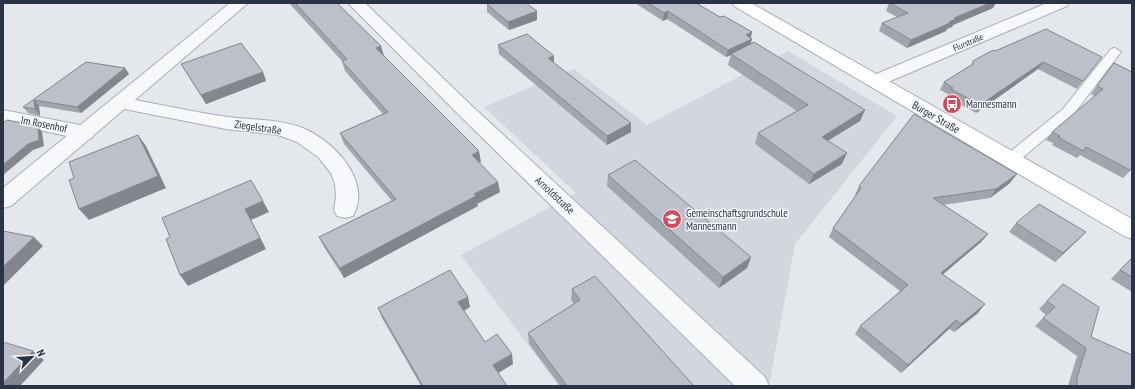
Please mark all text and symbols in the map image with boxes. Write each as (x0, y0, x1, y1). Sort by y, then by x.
street label: Flurstraße (951, 31, 985, 53)
bus stop icon: Mannesmann (941, 93, 963, 115)
place label: Mannesmann (966, 97, 1017, 111)
street label: Burger Straße (910, 98, 963, 136)
street label: Im Rosenhof (20, 113, 70, 136)
street label: Ziegelstraße (233, 117, 283, 137)
street label: Arnoldstraße (532, 173, 578, 217)
place label: Gemeinschaftsgrundschule Mannesmann (686, 206, 788, 233)
school or university icon: Gemeinschaftsgrundschule Mannesmann (661, 208, 683, 230)
north arrow (12, 337, 52, 377)
text: N (33, 347, 49, 358)

